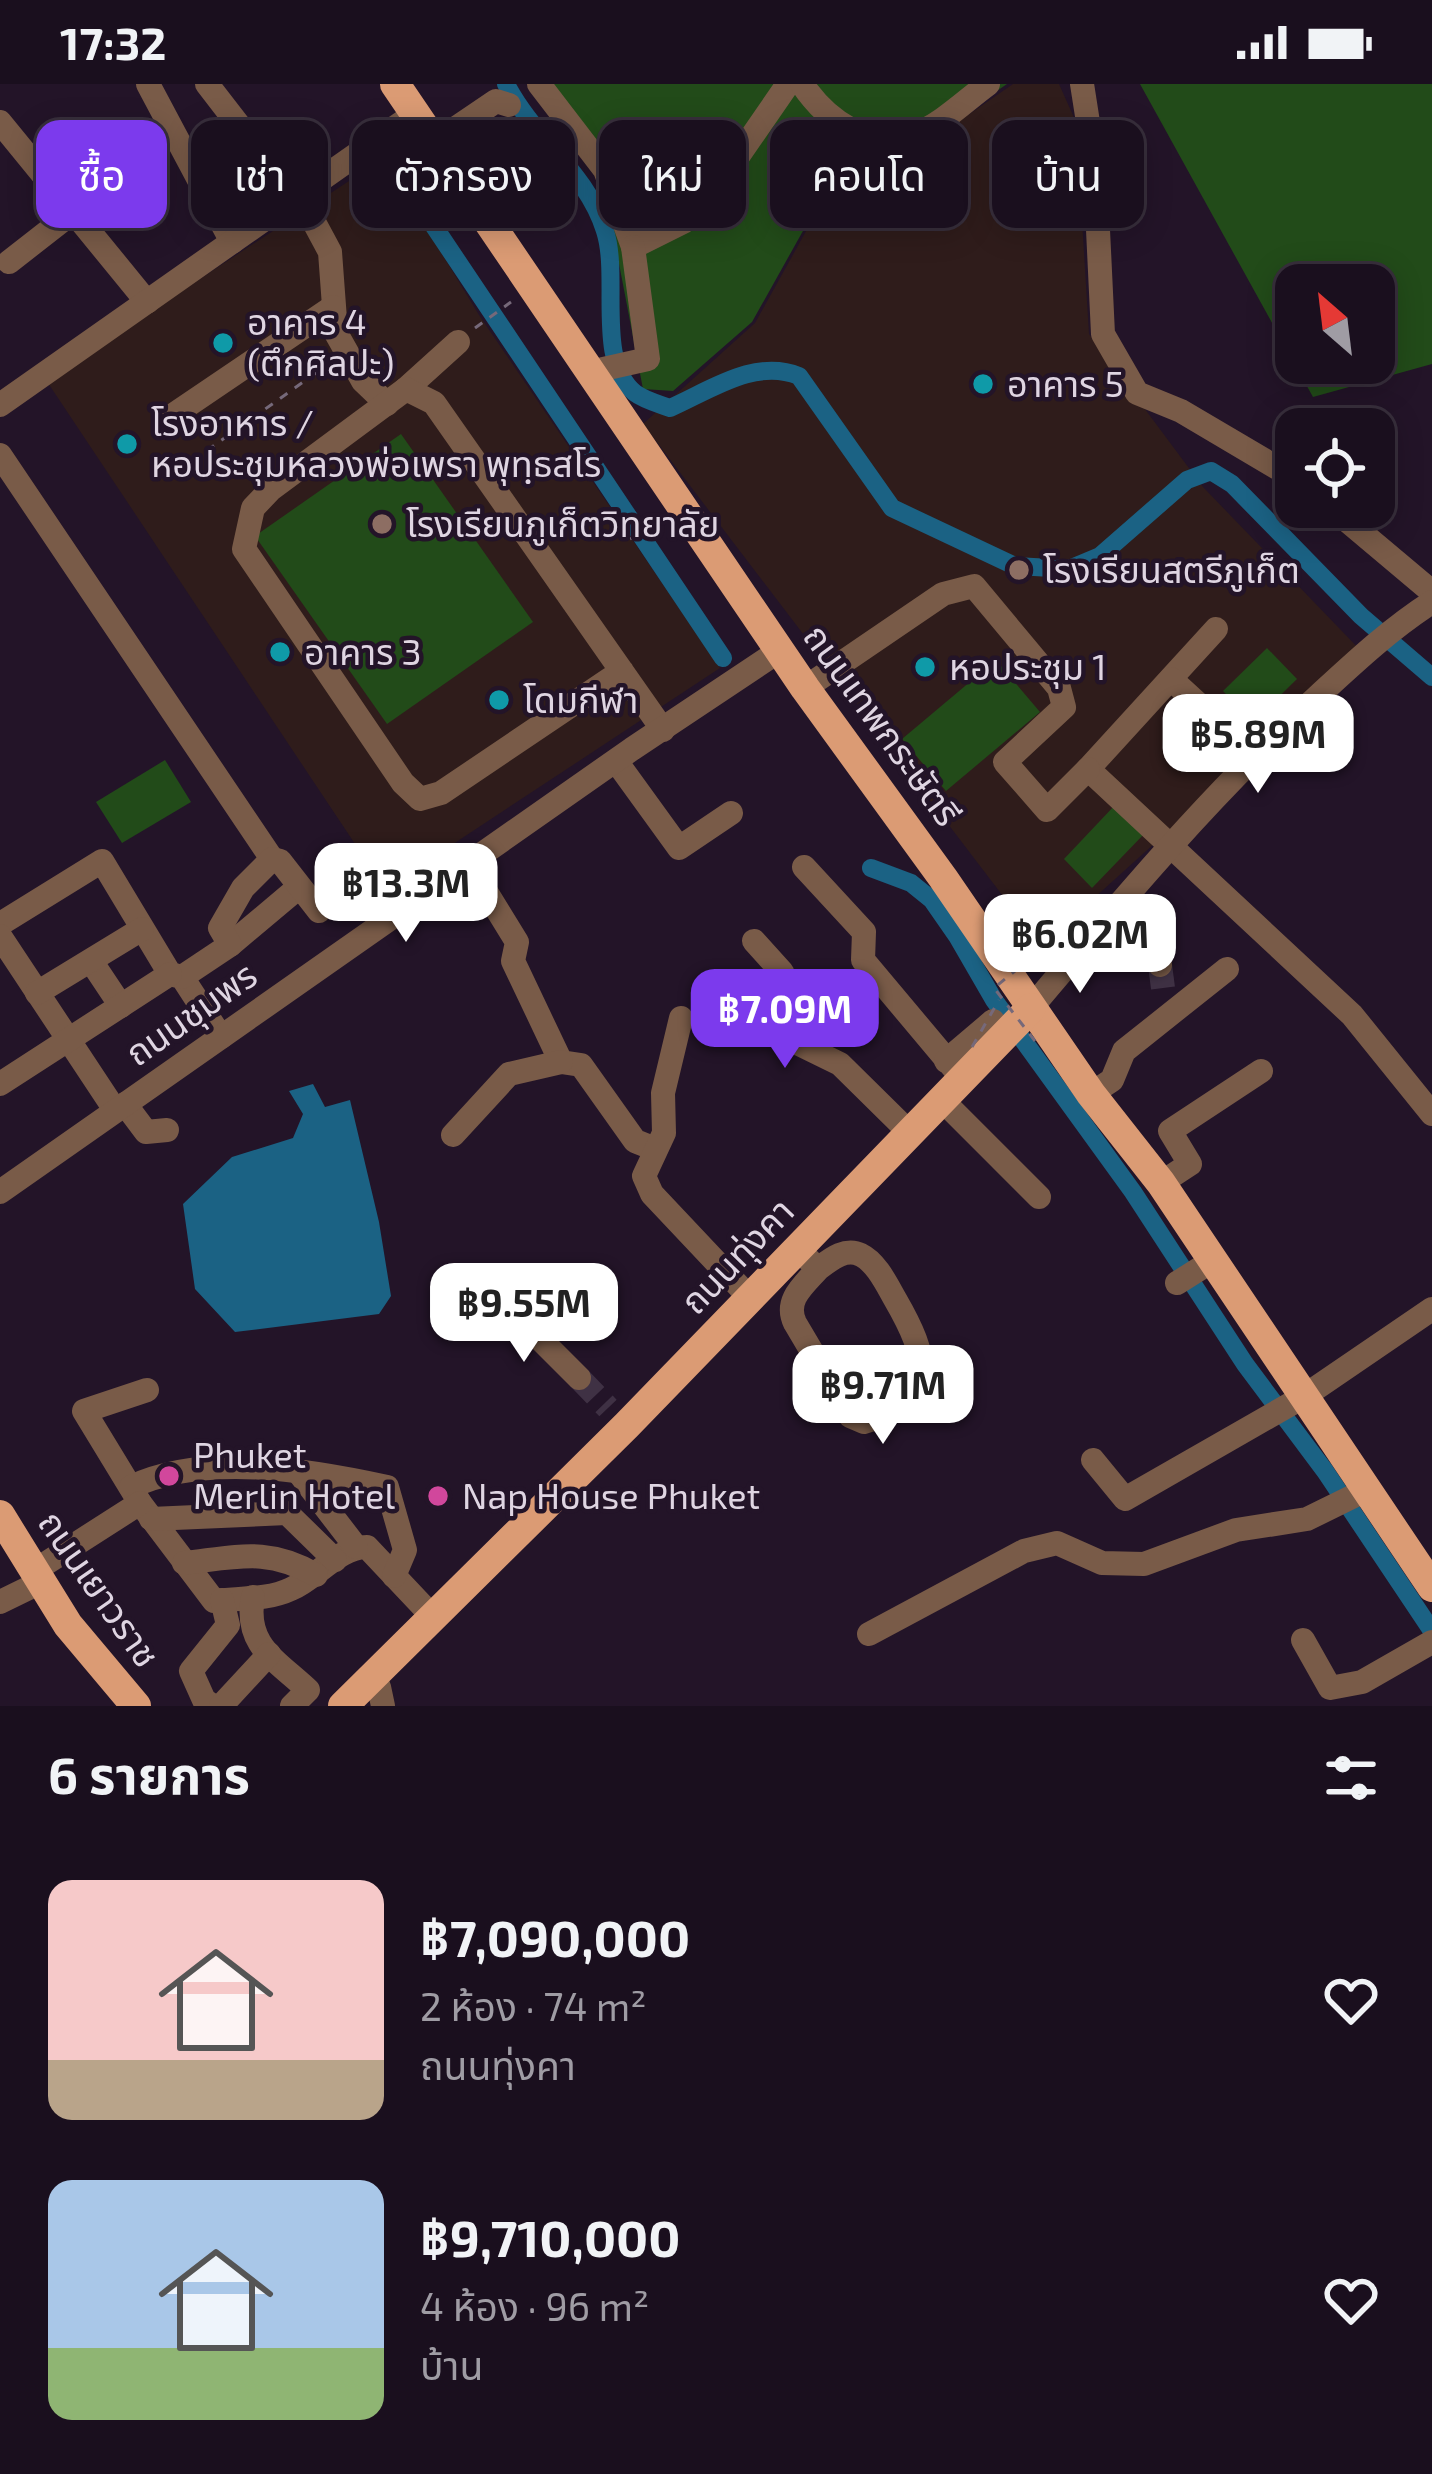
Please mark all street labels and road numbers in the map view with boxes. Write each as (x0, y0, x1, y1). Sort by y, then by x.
street label: ถนนเทพกระษัตรี (796, 615, 971, 833)
street label: ถนนชุมพร (116, 952, 265, 1075)
street label: ถนนทุ่งคา (671, 1188, 803, 1323)
street label: ถนนเยาวราช (31, 1502, 170, 1675)

